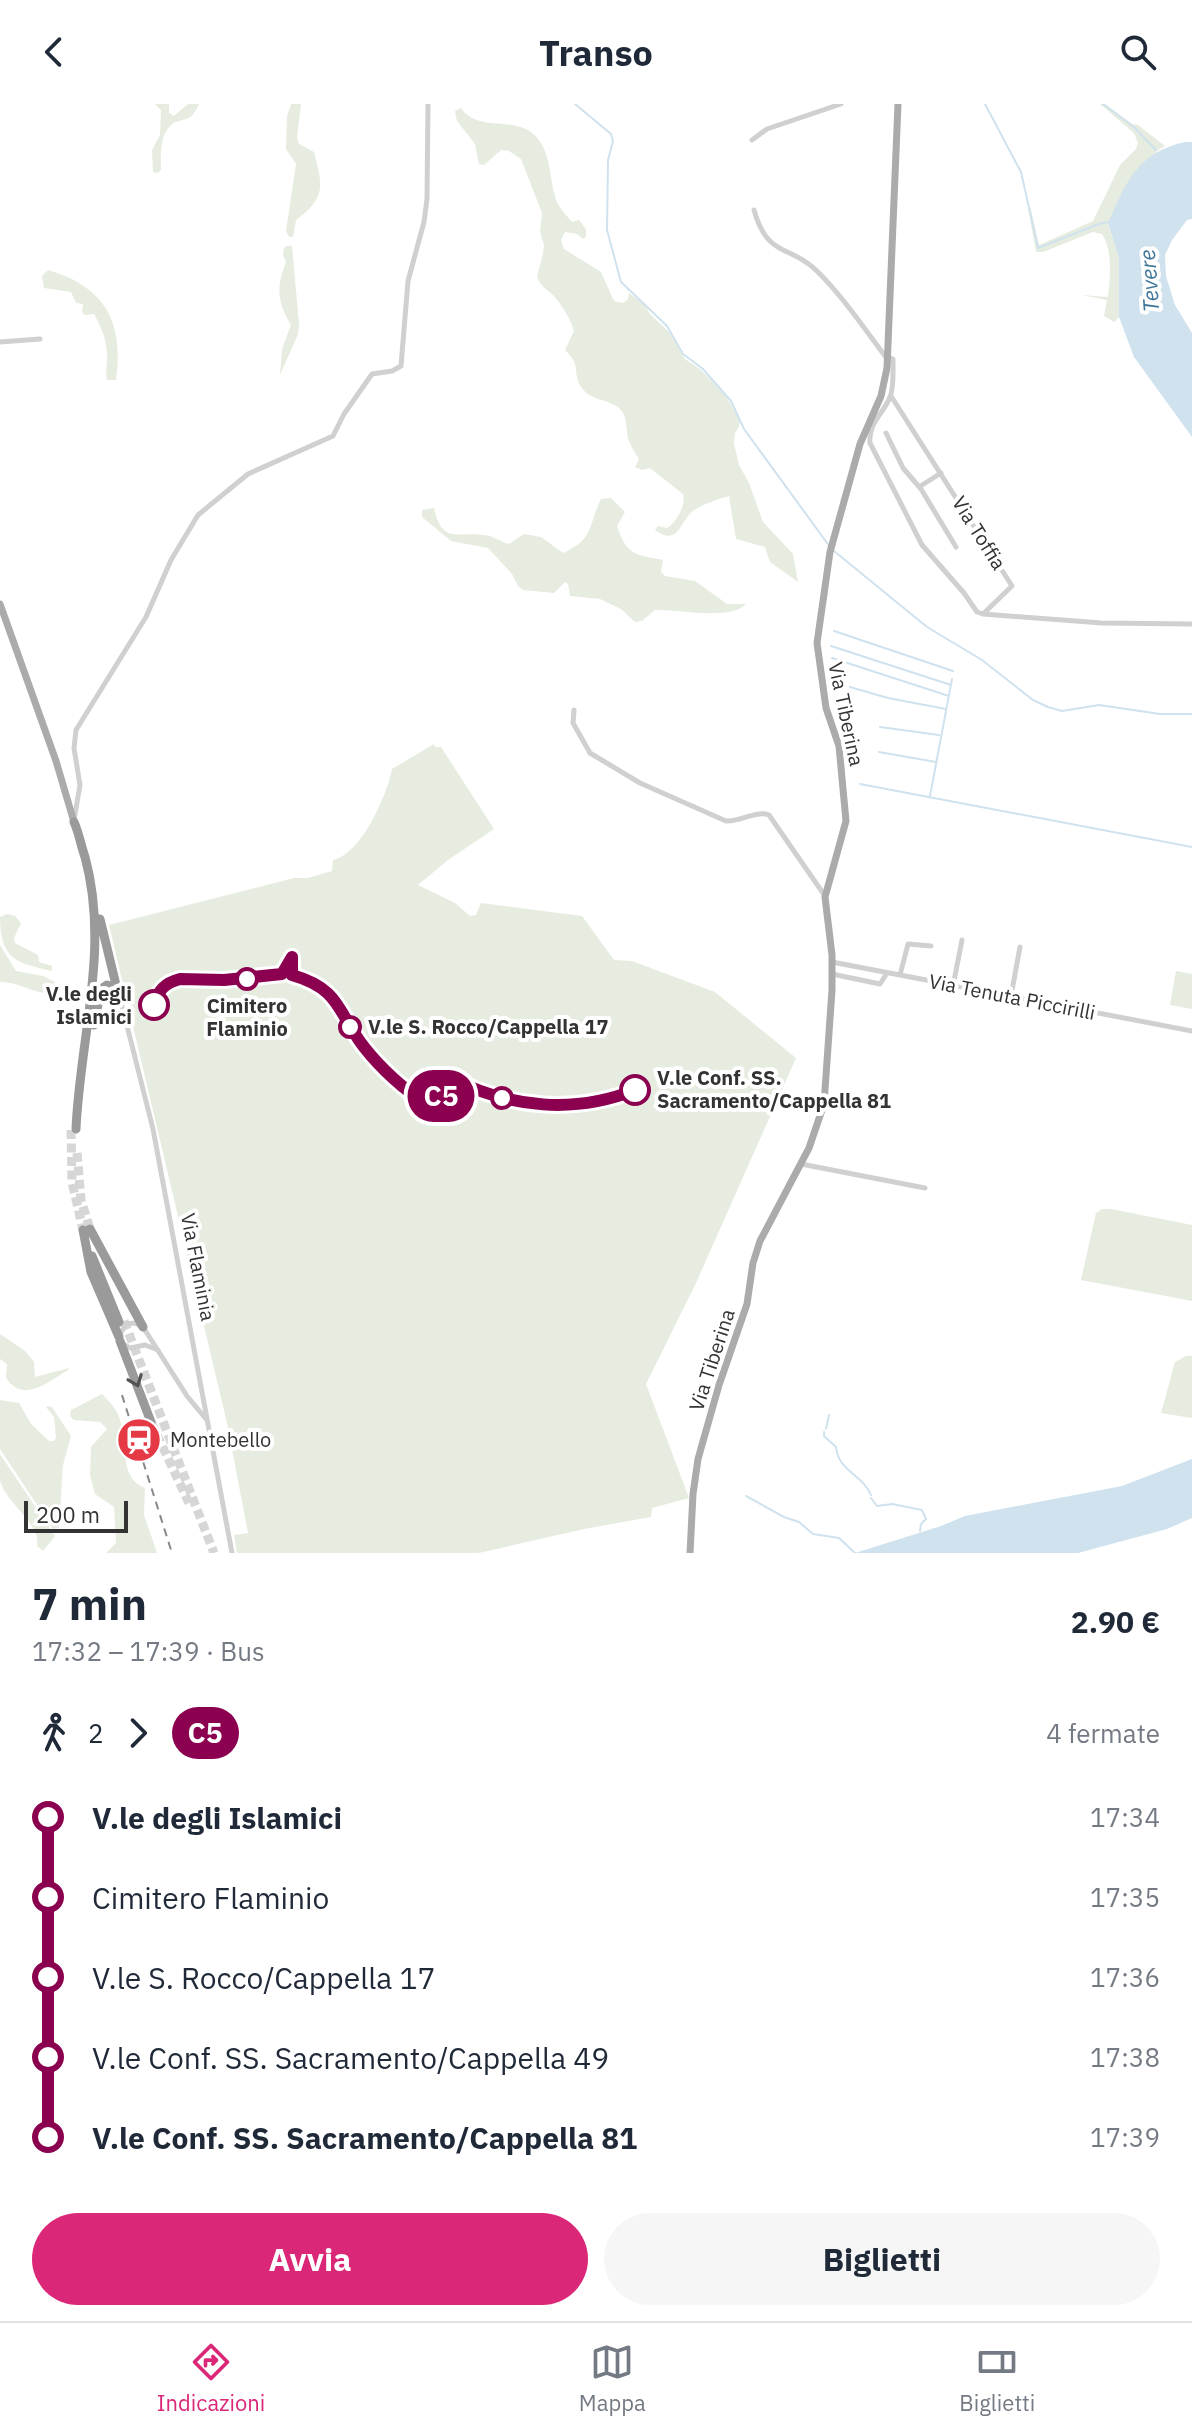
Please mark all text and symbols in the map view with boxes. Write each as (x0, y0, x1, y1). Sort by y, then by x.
text: Transo (539, 29, 653, 76)
icon: back (32, 30, 76, 74)
icon: search (1116, 30, 1160, 74)
water label: Tevere (1132, 249, 1165, 313)
street label: Via Toffia (946, 491, 1013, 575)
street label: Via Tiberina (822, 659, 871, 769)
street label: Via Tenuta Piccirilli (927, 967, 1098, 1026)
marker: Cimitero Flaminio (236, 968, 258, 990)
place label: V.le degli Islamici (46, 980, 132, 1030)
marker: V.le degli Islamici (139, 990, 169, 1020)
place label: Cimitero Flaminio (206, 992, 288, 1042)
place label: V.le S. Rocco/Cappella 17 (368, 1013, 608, 1040)
marker: V.le S. Rocco/Cappella 17 (339, 1016, 361, 1038)
place label: V.le Conf. SS. Sacramento/Cappella 81 (657, 1064, 891, 1114)
line badge: C5 (405, 1070, 477, 1122)
marker: V.le Conf. SS. Sacramento/Cappella 81 (620, 1075, 650, 1105)
text: C5 (423, 1077, 459, 1114)
unlabelled marker (491, 1087, 513, 1109)
street label: Via Flaminia (175, 1211, 222, 1323)
street label: Via Tiberina (682, 1305, 741, 1414)
one-way arrow (126, 1373, 143, 1387)
station icon: Montebello (115, 1416, 163, 1464)
place label: Montebello (170, 1426, 271, 1453)
scale bar (24, 1497, 128, 1533)
text: 200 m (36, 1500, 100, 1529)
text: 7 min (32, 1575, 147, 1632)
text: 2.90 € (1071, 1602, 1160, 1641)
text: 17:32 – 17:39 · Bus (32, 1634, 265, 1668)
icon: walk (32, 1711, 76, 1755)
icon: forward (116, 1711, 160, 1755)
text: C5 (188, 1714, 223, 1751)
text: 2 (88, 1716, 104, 1750)
text: 4 fermate (1046, 1716, 1160, 1750)
text: V.le degli Islamici (92, 1798, 342, 1837)
text: 17:34 (1090, 1800, 1160, 1834)
text: Cimitero Flaminio (92, 1878, 329, 1917)
text: 17:35 (1090, 1880, 1160, 1914)
text: V.le S. Rocco/Cappella 17 (92, 1958, 435, 1997)
text: 17:36 (1090, 1960, 1160, 1994)
text: V.le Conf. SS. Sacramento/Cappella 49 (92, 2038, 609, 2077)
text: 17:38 (1090, 2040, 1160, 2074)
text: V.le Conf. SS. Sacramento/Cappella 81 (92, 2118, 637, 2157)
text: 17:39 (1090, 2120, 1160, 2154)
button: Avvia (32, 2213, 588, 2305)
button: Biglietti (604, 2213, 1160, 2305)
tab: Indicazioni (157, 2340, 265, 2417)
tab: Mappa (579, 2340, 646, 2417)
tab: Biglietti (959, 2340, 1035, 2417)

